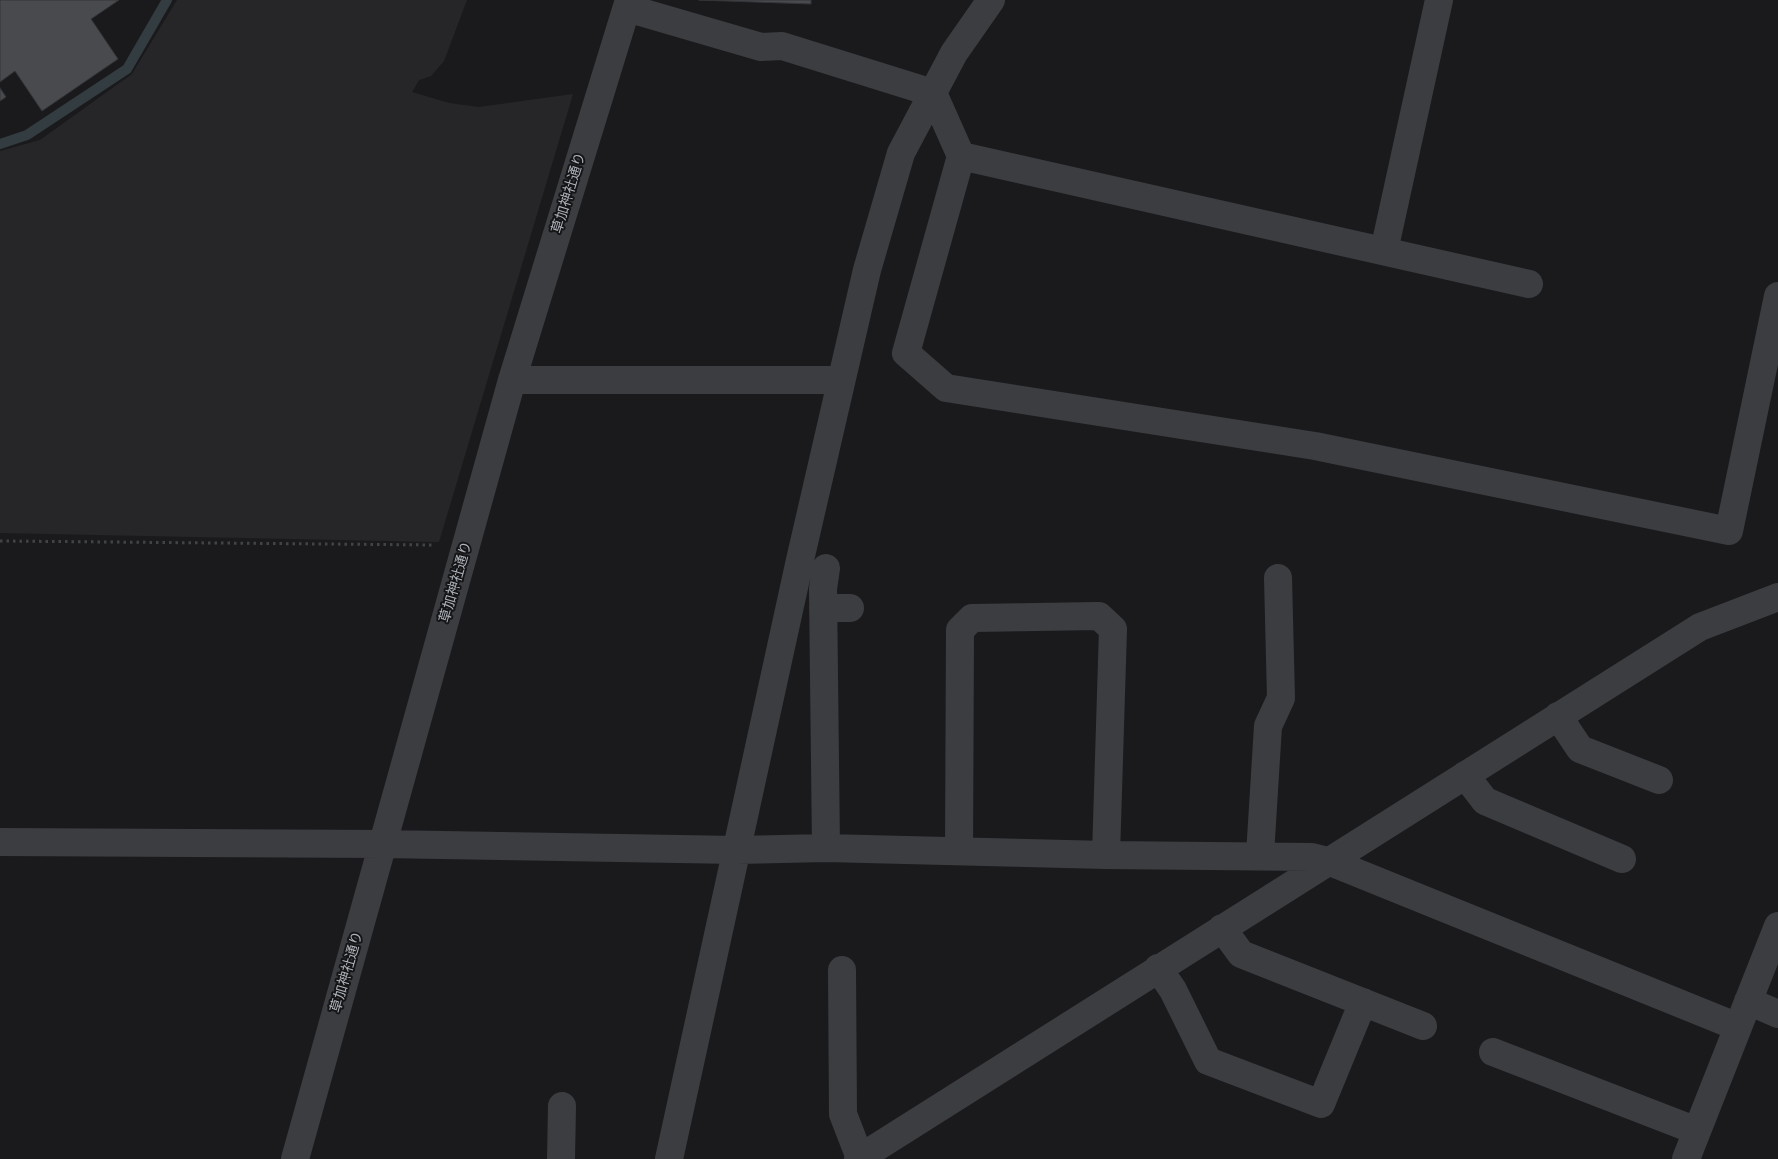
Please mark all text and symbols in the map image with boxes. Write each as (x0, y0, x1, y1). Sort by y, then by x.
street label: 草加神社通り (549, 150, 589, 236)
street label: 草加神社通り (436, 539, 476, 625)
street label: 草加神社通り (327, 929, 367, 1015)

